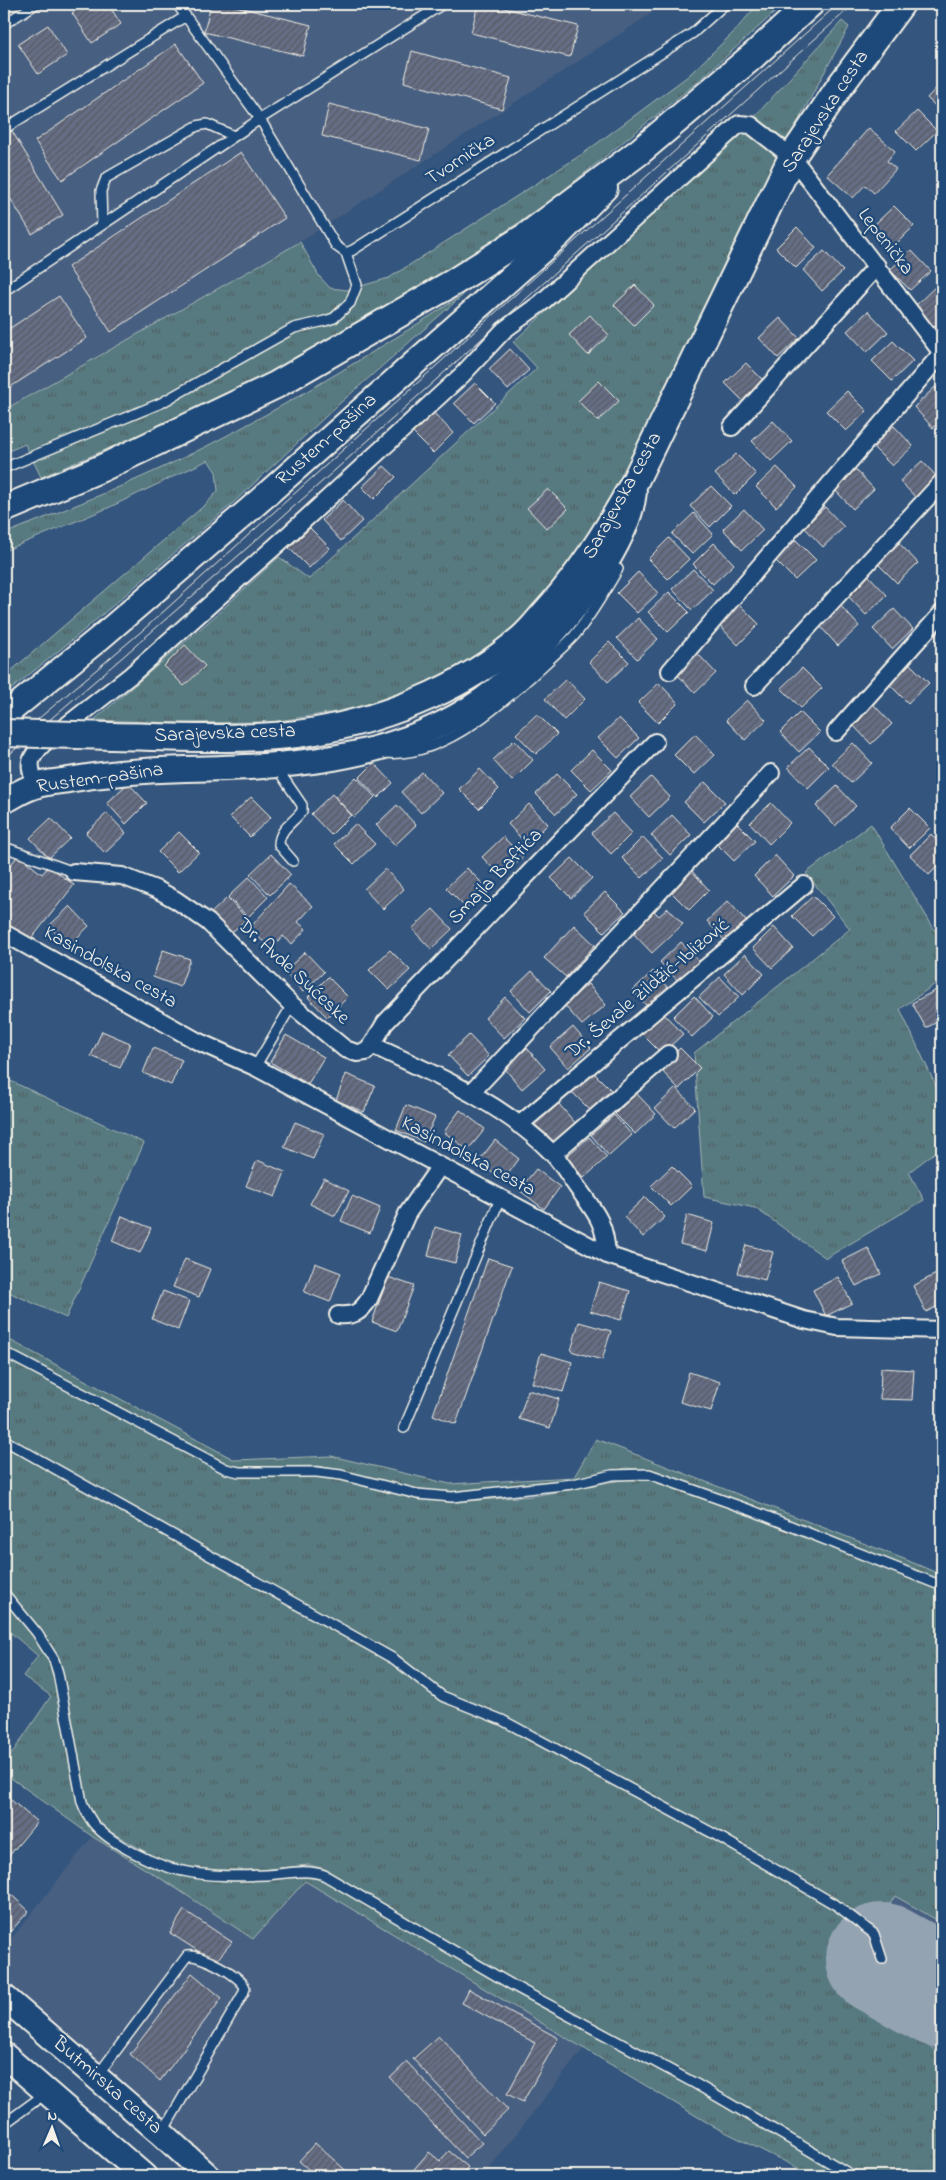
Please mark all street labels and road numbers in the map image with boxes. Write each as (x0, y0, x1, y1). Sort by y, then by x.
street label: Sarajevska cesta (775, 45, 877, 179)
street label: Tvornička (421, 127, 501, 193)
street label: Lepenička (850, 202, 920, 282)
street label: Rustem-pašina (270, 387, 384, 493)
street label: Sarajevska cesta (576, 427, 670, 565)
street label: Sarajevska cesta (154, 717, 296, 751)
street label: Rustem-pašina (35, 756, 165, 802)
street label: Smajla Baftića (442, 822, 550, 932)
street label: Dr. Avde Sućeske (229, 911, 356, 1032)
street label: Dr. Ševale Zildžić-Iblizović (559, 912, 736, 1067)
street label: Kasindolska cesta (38, 919, 182, 1017)
street label: Kasindolska cesta (395, 1109, 541, 1205)
street label: Butmirska cesta (45, 2029, 168, 2142)

